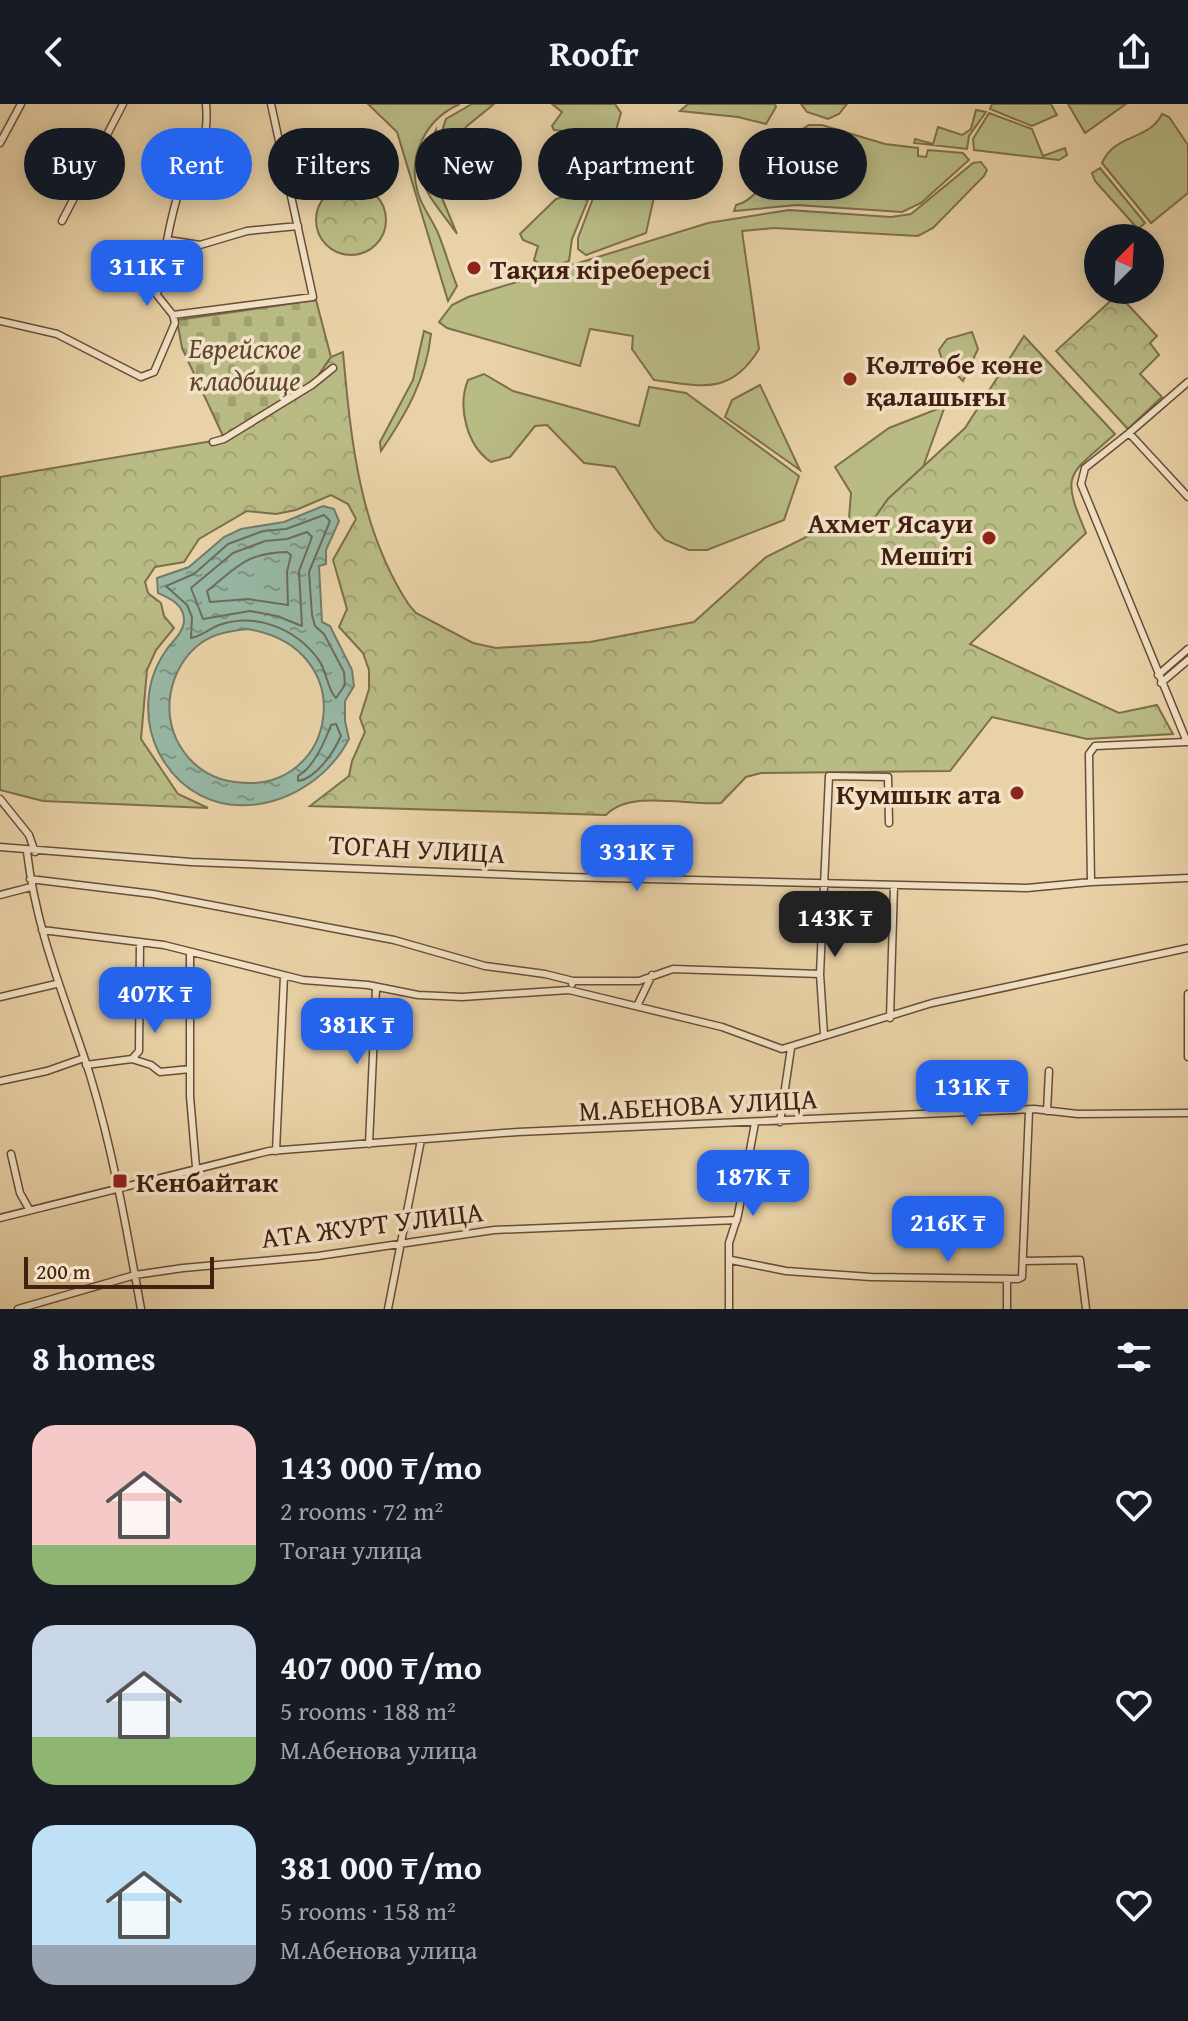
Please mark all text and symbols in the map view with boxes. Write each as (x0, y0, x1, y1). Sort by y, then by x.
text: Roofr (549, 26, 639, 79)
icon: back (32, 30, 76, 74)
icon: share (1112, 30, 1156, 74)
chip: Buy (24, 128, 125, 200)
chip: Rent (141, 128, 252, 200)
chip: Filters (268, 128, 399, 200)
chip: New (415, 128, 522, 200)
chip: Apartment (538, 128, 723, 200)
chip: House (739, 128, 867, 200)
north arrow (1084, 224, 1164, 304)
map controls (1084, 224, 1164, 304)
pin: 311K ₸ (82, 240, 212, 308)
text: 311K ₸ (109, 246, 185, 285)
place label: Тақия кіребересі (490, 248, 711, 289)
marker: Тақия кіребересі (465, 259, 483, 277)
park label: Еврейское кладбище (188, 327, 301, 400)
place label: Көлтөбе көне қалашығы (866, 343, 1043, 416)
marker: Көлтөбе көне қалашығы (841, 370, 859, 388)
place label: Ахмет Ясауи Мешіті (807, 502, 973, 575)
marker: Ахмет Ясауи Мешіті (980, 529, 998, 547)
place label: Кумшык ата (836, 773, 1002, 814)
marker: Кумшык ата (1008, 784, 1026, 802)
street label: ТОГАН УЛИЦА (328, 823, 506, 873)
pin: 331K ₸ (572, 825, 702, 893)
text: 331K ₸ (599, 831, 675, 870)
pin: 143K ₸ (770, 891, 900, 959)
text: 143K ₸ (797, 897, 873, 936)
pin: 407K ₸ (90, 967, 220, 1035)
text: 407K ₸ (117, 973, 193, 1012)
pin: 381K ₸ (292, 998, 422, 1066)
text: 381K ₸ (319, 1004, 395, 1043)
pin: 131K ₸ (907, 1060, 1037, 1128)
text: 131K ₸ (934, 1066, 1010, 1105)
street label: М.АБЕНОВА УЛИЦА (578, 1077, 818, 1131)
pin: 187K ₸ (688, 1150, 818, 1218)
text: 187K ₸ (715, 1156, 791, 1195)
place label: Кенбайтак (136, 1161, 279, 1202)
marker: Кенбайтак (111, 1172, 129, 1190)
street label: АТА ЖУРТ УЛИЦА (259, 1190, 485, 1258)
pin: 216K ₸ (883, 1196, 1013, 1264)
text: 216K ₸ (910, 1202, 986, 1241)
scale bar (24, 1253, 214, 1289)
text: 200 m (36, 1255, 91, 1287)
text: 8 homes (32, 1333, 156, 1382)
icon: filters (1112, 1335, 1156, 1379)
text: 143 000 ₸/mo (280, 1442, 482, 1491)
icon: home (96, 1457, 192, 1553)
icon: heart (1112, 1483, 1156, 1527)
text: 2 rooms · 72 m² (280, 1491, 443, 1530)
text: Тоган улица (280, 1530, 422, 1569)
text: 407 000 ₸/mo (280, 1642, 482, 1691)
icon: home (96, 1657, 192, 1753)
icon: heart (1112, 1683, 1156, 1727)
text: 5 rooms · 188 m² (280, 1691, 456, 1730)
text: М.Абенова улица (280, 1730, 477, 1769)
text: 381 000 ₸/mo (280, 1842, 482, 1891)
icon: home (96, 1857, 192, 1953)
icon: heart (1112, 1883, 1156, 1927)
text: 5 rooms · 158 m² (280, 1891, 456, 1930)
text: М.Абенова улица (280, 1930, 477, 1969)

